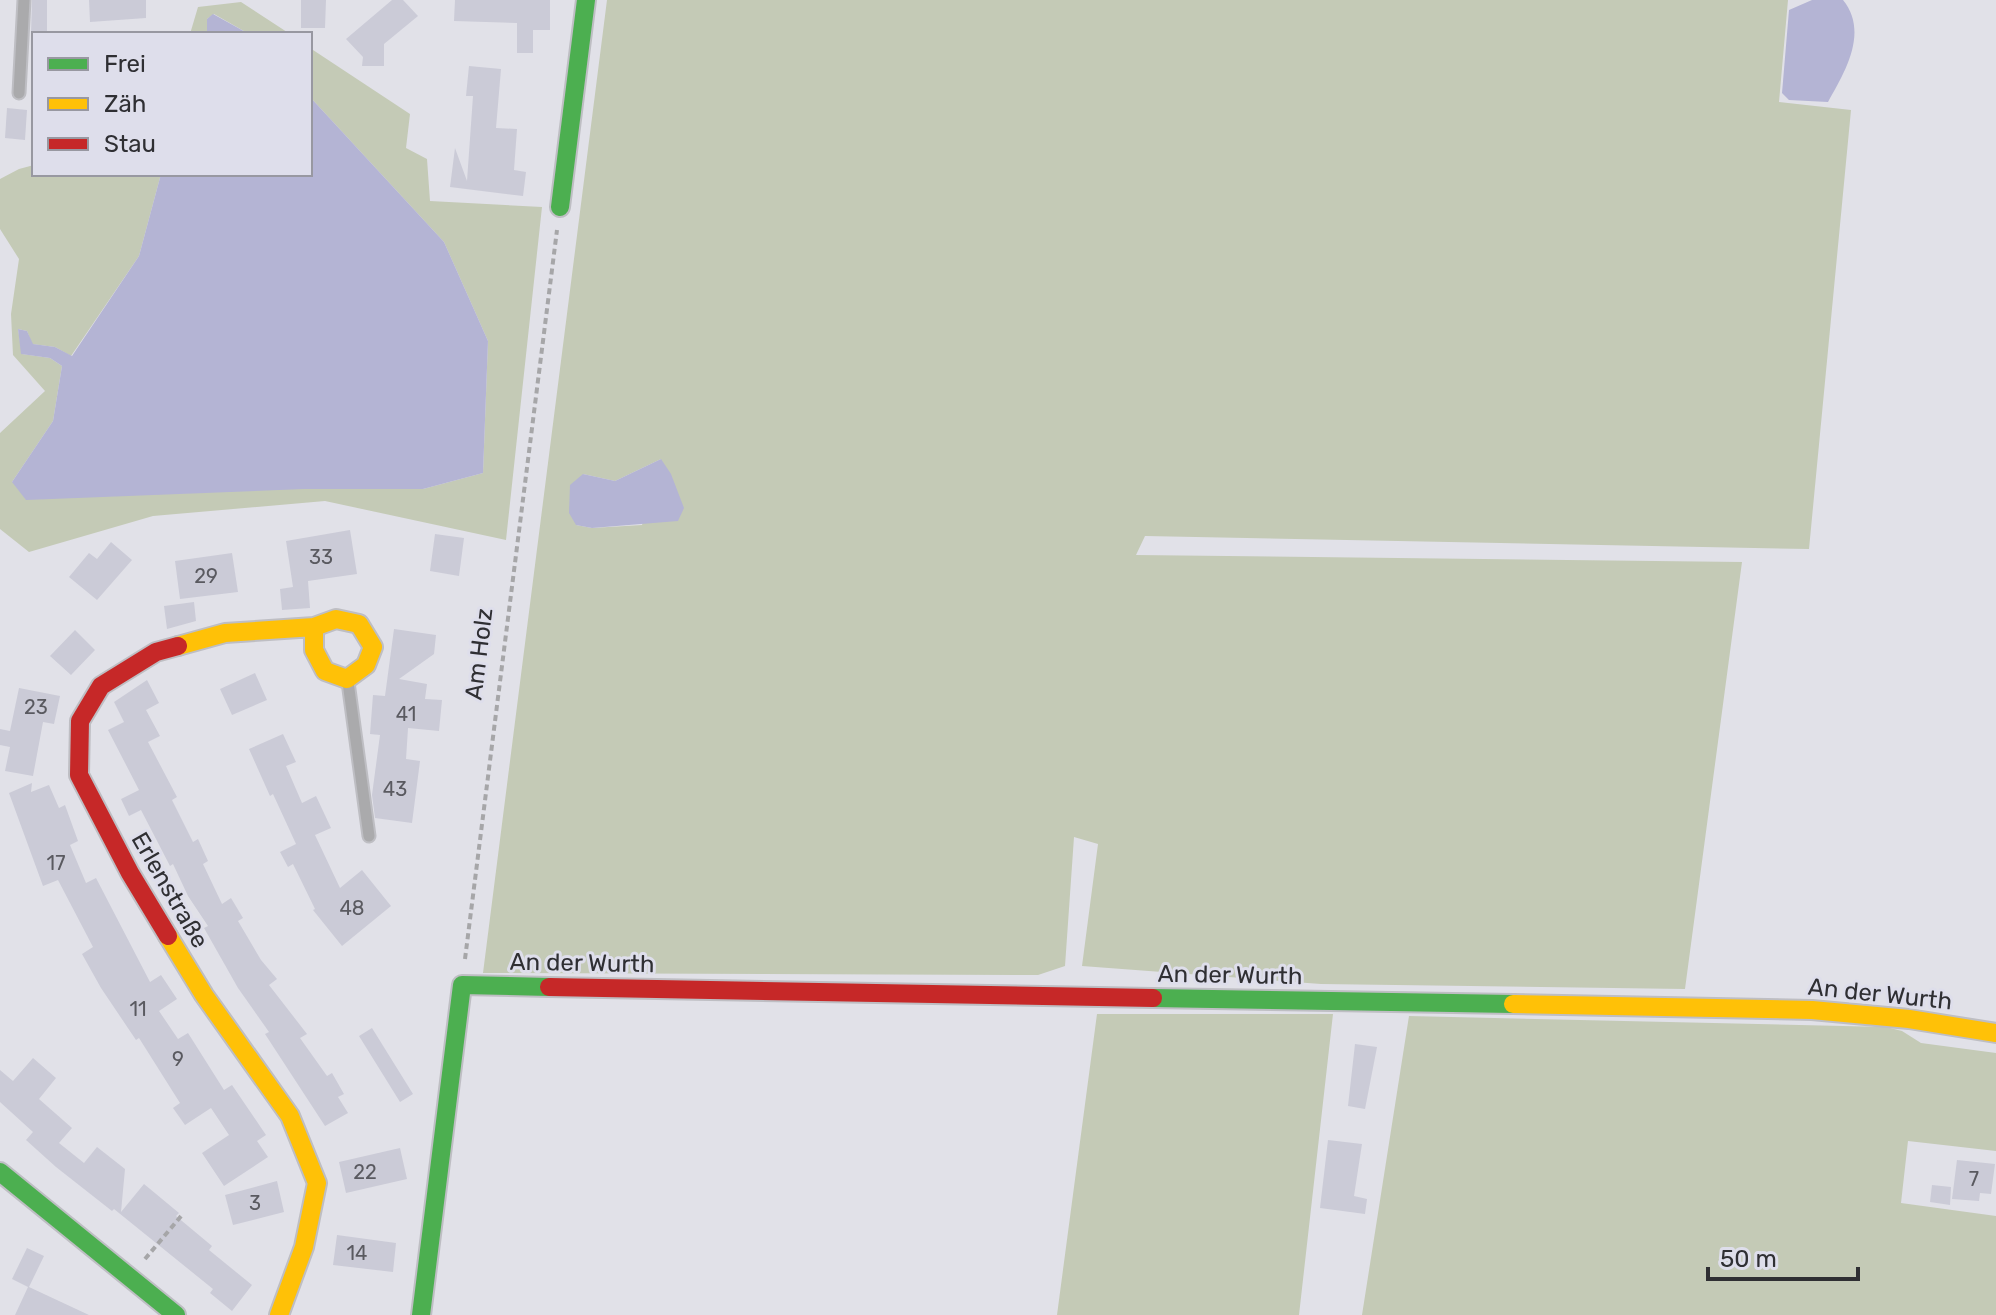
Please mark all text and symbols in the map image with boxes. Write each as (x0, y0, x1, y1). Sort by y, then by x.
legend (32, 32, 312, 176)
text: Frei (104, 50, 146, 78)
text: Zäh (104, 90, 146, 118)
text: Stau (104, 130, 156, 158)
house number: 33 (309, 545, 333, 569)
house number: 29 (194, 564, 218, 588)
street label: Am Holz (459, 607, 499, 701)
house number: 23 (24, 695, 48, 719)
house number: 41 (396, 702, 416, 726)
house number: 43 (383, 777, 407, 801)
street label: Erlenstraße (126, 827, 214, 953)
house number: 17 (47, 851, 65, 875)
house number: 48 (339, 896, 365, 920)
street label: An der Wurth (509, 948, 655, 978)
street label: An der Wurth (1157, 960, 1303, 990)
street label: An der Wurth (1807, 973, 1953, 1015)
house number: 11 (129, 997, 147, 1021)
house number: 9 (172, 1047, 184, 1071)
house number: 22 (353, 1160, 377, 1184)
house number: 7 (1969, 1167, 1979, 1191)
house number: 3 (249, 1191, 261, 1215)
scale bar (1708, 1231, 1858, 1281)
house number: 14 (347, 1241, 367, 1265)
text: 50 m (1720, 1245, 1777, 1273)

